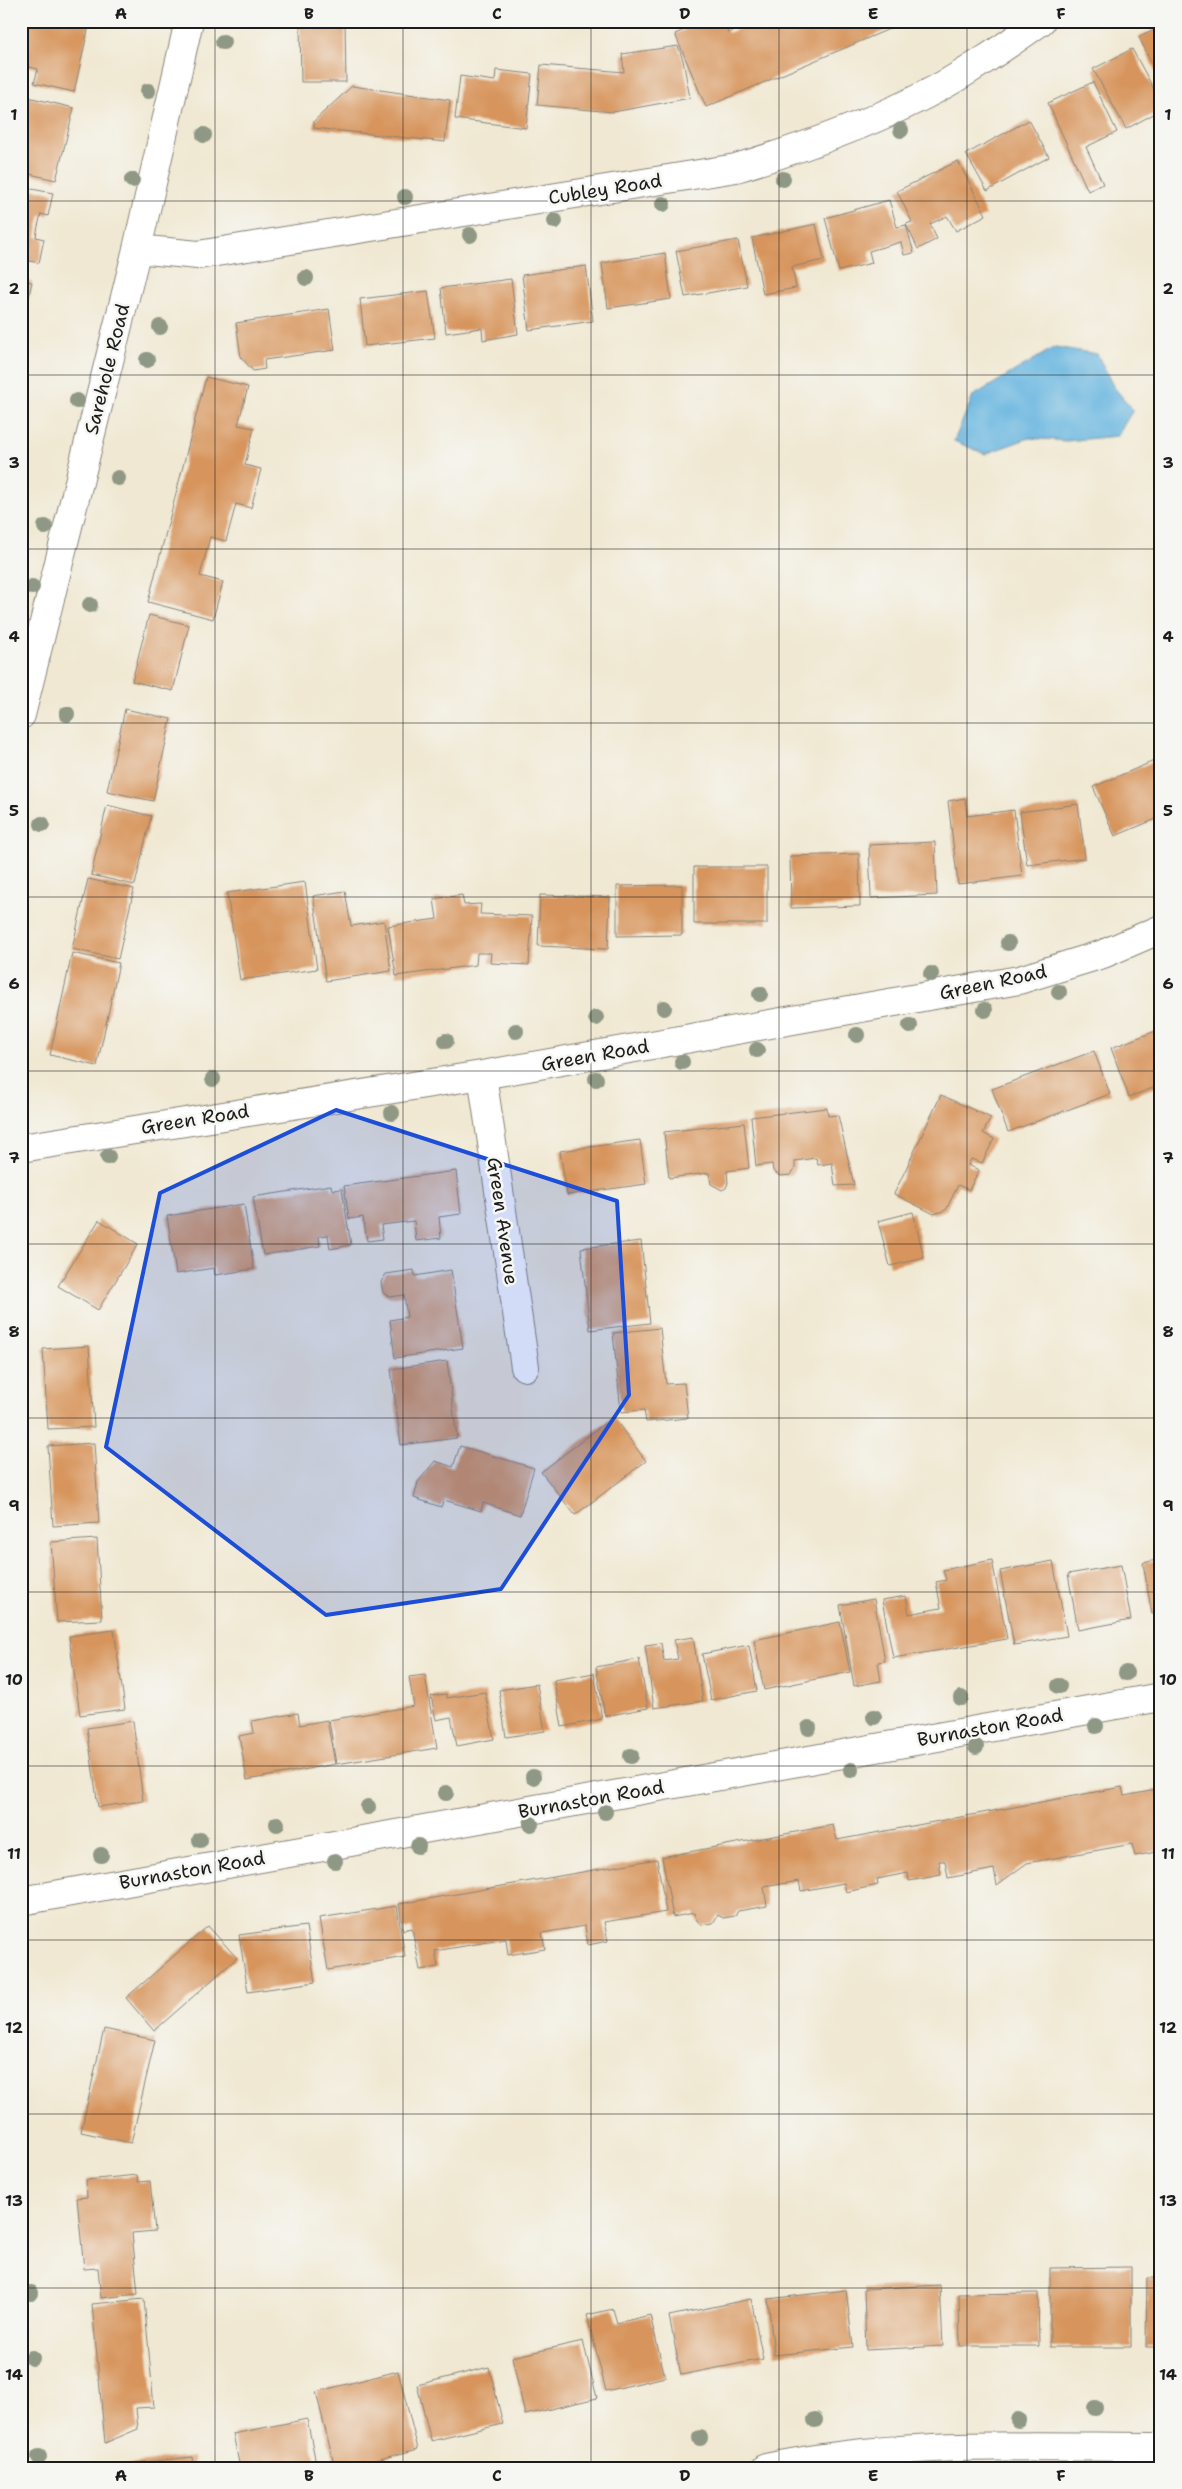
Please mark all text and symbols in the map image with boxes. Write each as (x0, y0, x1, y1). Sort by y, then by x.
text: A (115, 3, 127, 24)
text: B (304, 3, 314, 24)
text: C (492, 3, 502, 24)
text: D (679, 3, 691, 24)
text: E (868, 3, 878, 24)
text: F (1056, 3, 1066, 24)
text: 1 (10, 104, 18, 125)
text: 1 (1164, 104, 1172, 125)
street label: Cubley Road (547, 168, 663, 210)
text: 2 (8, 278, 20, 299)
text: 2 (1162, 278, 1174, 299)
street label: Sarehole Road (79, 301, 135, 437)
text: 3 (8, 452, 20, 473)
text: 3 (1162, 452, 1174, 473)
text: 4 (8, 626, 20, 647)
text: 4 (1162, 626, 1174, 647)
text: 5 (9, 800, 19, 821)
text: 5 (1163, 800, 1173, 821)
street label: Green Road (937, 958, 1049, 1006)
text: 6 (8, 973, 20, 994)
text: 6 (1162, 973, 1174, 994)
street label: Green Road (539, 1033, 651, 1077)
street label: Green Road (139, 1098, 251, 1140)
text: 7 (8, 1147, 20, 1168)
text: 7 (1162, 1147, 1174, 1168)
street label: Green Avenue (482, 1156, 524, 1286)
text: 8 (8, 1321, 20, 1342)
text: 8 (1162, 1321, 1174, 1342)
text: 9 (8, 1495, 20, 1516)
text: 9 (1162, 1495, 1174, 1516)
text: 10 (5, 1669, 23, 1690)
text: 10 (1159, 1669, 1177, 1690)
street label: Burnaston Road (915, 1702, 1065, 1752)
street label: Burnaston Road (516, 1774, 666, 1824)
text: 11 (7, 1843, 21, 1864)
text: 11 (1161, 1843, 1175, 1864)
street label: Burnaston Road (117, 1845, 267, 1895)
text: 12 (5, 2017, 23, 2038)
text: 12 (1159, 2017, 1177, 2038)
text: 13 (5, 2190, 23, 2211)
text: 13 (1159, 2190, 1177, 2211)
text: 14 (5, 2364, 23, 2385)
text: 14 (1159, 2364, 1177, 2385)
text: A (115, 2465, 127, 2486)
text: B (304, 2465, 314, 2486)
text: C (492, 2465, 502, 2486)
text: D (679, 2465, 691, 2486)
text: E (868, 2465, 878, 2486)
text: F (1056, 2465, 1066, 2486)

